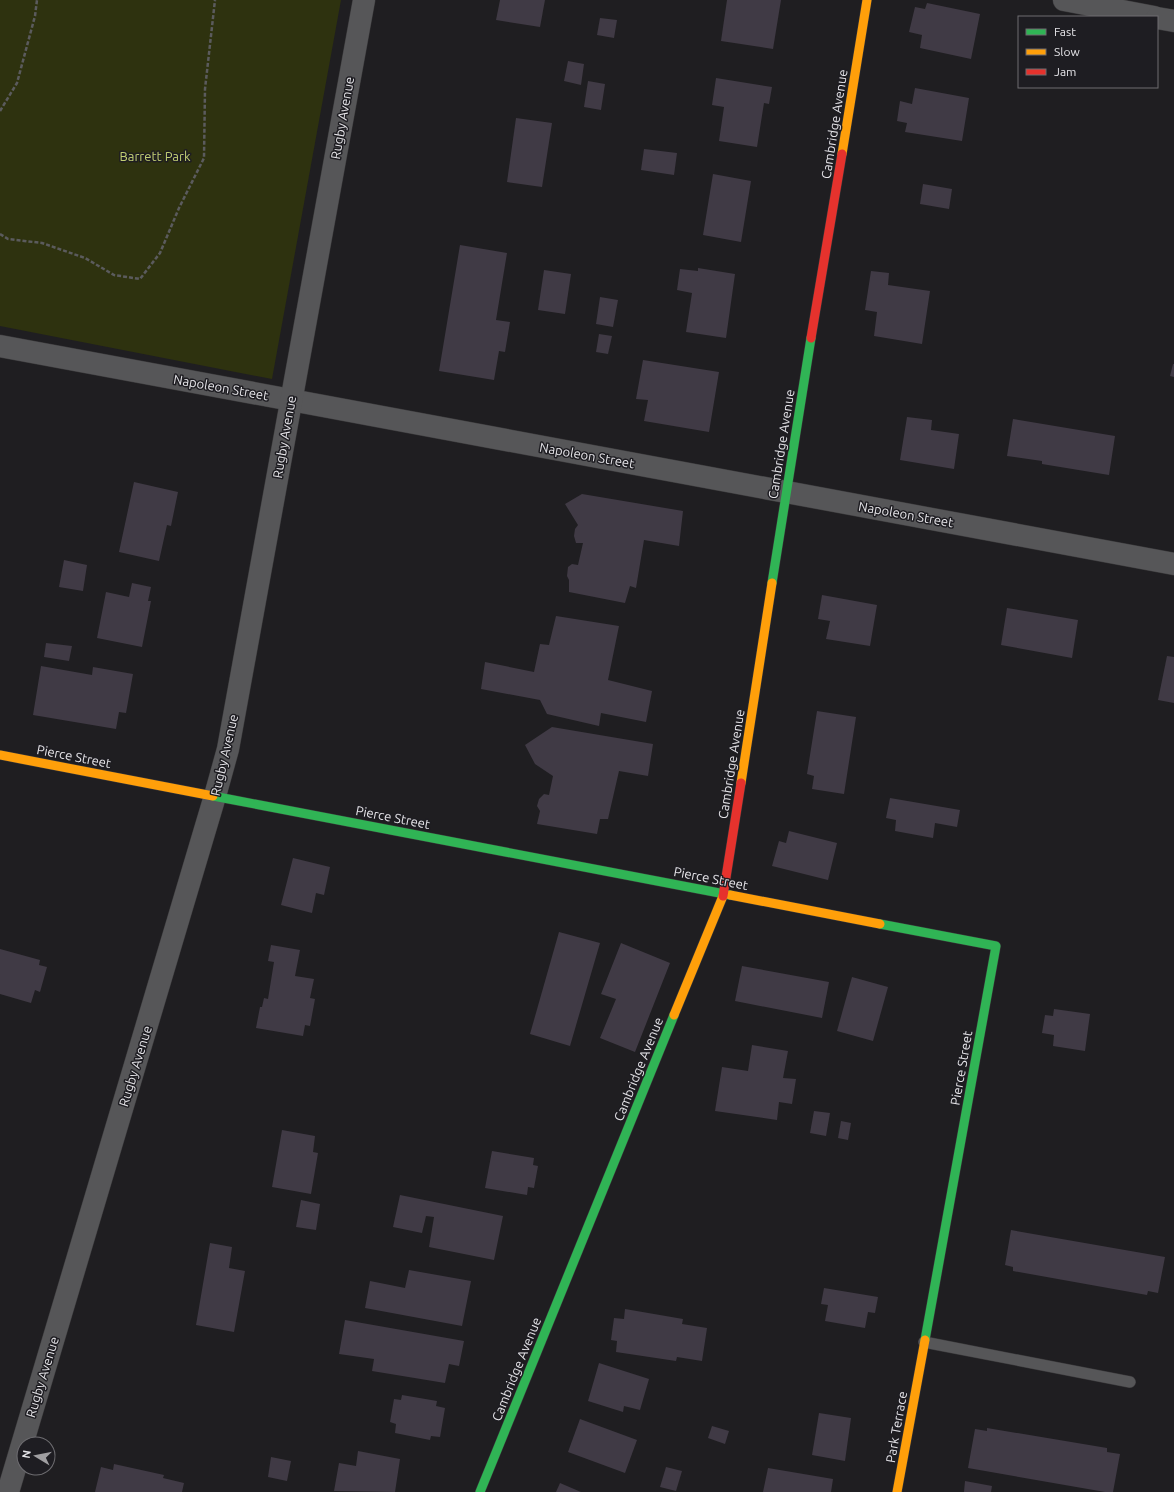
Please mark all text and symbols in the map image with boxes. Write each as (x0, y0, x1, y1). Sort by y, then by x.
legend (1018, 16, 1158, 88)
text: Fast (1054, 25, 1076, 38)
text: Slow (1054, 45, 1080, 58)
text: Jam (1054, 65, 1076, 78)
street label: Cambridge Avenue (818, 68, 850, 180)
street label: Rugby Avenue (328, 76, 356, 160)
park label: Barrett Park (120, 149, 191, 163)
street label: Napoleon Street (172, 372, 270, 402)
street label: Cambridge Avenue (765, 388, 797, 500)
street label: Rugby Avenue (270, 395, 298, 479)
street label: Napoleon Street (538, 440, 636, 470)
street label: Napoleon Street (857, 499, 955, 529)
street label: Cambridge Avenue (715, 708, 747, 820)
street label: Rugby Avenue (208, 713, 240, 797)
street label: Pierce Street (36, 742, 112, 770)
street label: Pierce Street (355, 803, 431, 831)
street label: Pierce Street (673, 864, 749, 892)
street label: Cambridge Avenue (611, 1015, 665, 1123)
street label: Rugby Avenue (116, 1024, 154, 1108)
street label: Pierce Street (948, 1030, 974, 1106)
street label: Cambridge Avenue (489, 1315, 543, 1423)
street label: Rugby Avenue (23, 1335, 61, 1419)
street label: Park Terrace (883, 1390, 909, 1464)
north arrow (16, 1436, 56, 1476)
text: N (20, 1449, 33, 1459)

